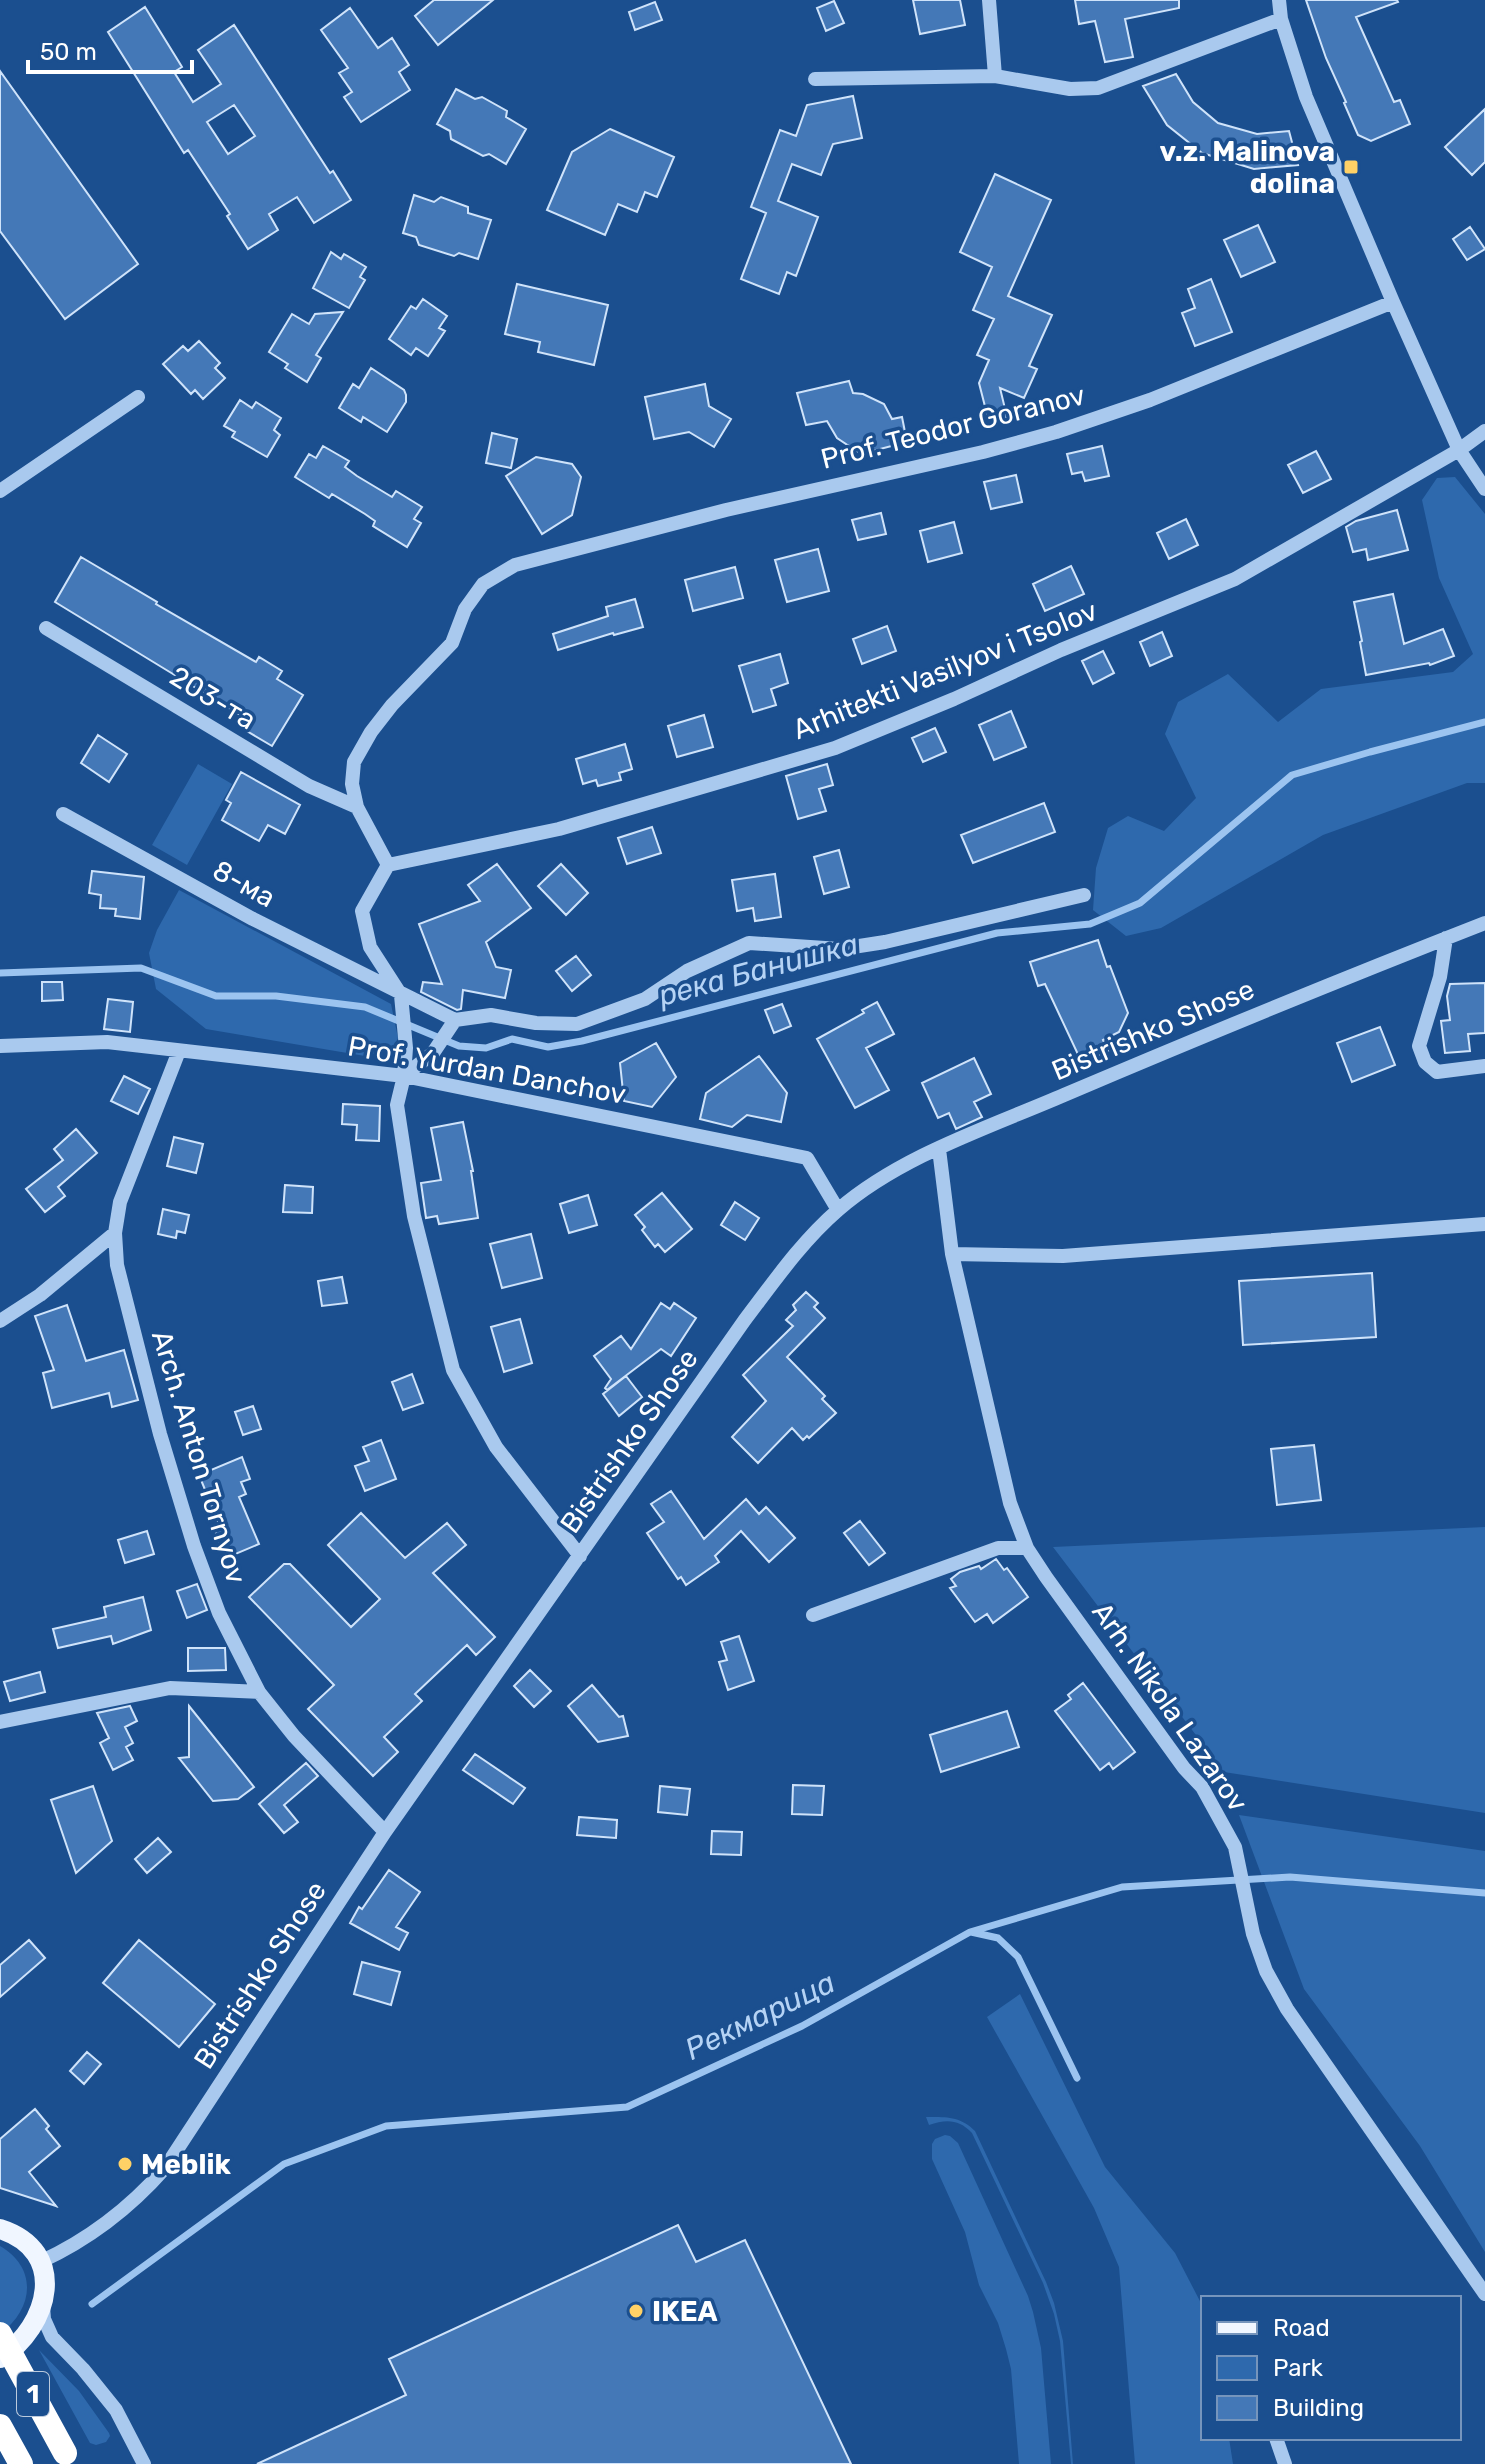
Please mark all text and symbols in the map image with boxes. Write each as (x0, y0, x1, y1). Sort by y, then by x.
scale bar (28, 24, 192, 74)
text: 50 m (40, 38, 97, 66)
place label: v.z. Malinova dolina (1159, 135, 1335, 200)
marker: v.z. Malinova dolina (1342, 158, 1360, 176)
street label: Prof. Teodor Goranov (817, 378, 1089, 476)
street label: Arhitekti Vasilyov i Tsolov (788, 594, 1102, 746)
street label: 203-та (164, 660, 262, 736)
street label: 8-ма (207, 854, 281, 914)
water label: река Банишка (654, 926, 862, 1014)
street label: Bistrishko Shose (1047, 972, 1259, 1088)
street label: Prof. Yurdan Danchov (345, 1029, 629, 1111)
street label: Arch. Anton Tornyov (145, 1326, 253, 1588)
street label: Bistrishko Shose (553, 1343, 705, 1539)
street label: Arh. Nikola Lazarov (1085, 1596, 1255, 1818)
street label: Bistrishko Shose (187, 1875, 333, 2075)
water label: Рекмарица (679, 1964, 841, 2068)
place label: Meblik (141, 2148, 232, 2181)
marker: Meblik (116, 2155, 134, 2173)
place label: IKEA (652, 2295, 718, 2328)
legend (1201, 2296, 1461, 2440)
marker: IKEA (627, 2302, 645, 2320)
text: Road (1273, 2314, 1330, 2342)
text: Park (1273, 2354, 1324, 2382)
road number: 1 (17, 2372, 49, 2416)
text: Building (1273, 2394, 1364, 2422)

